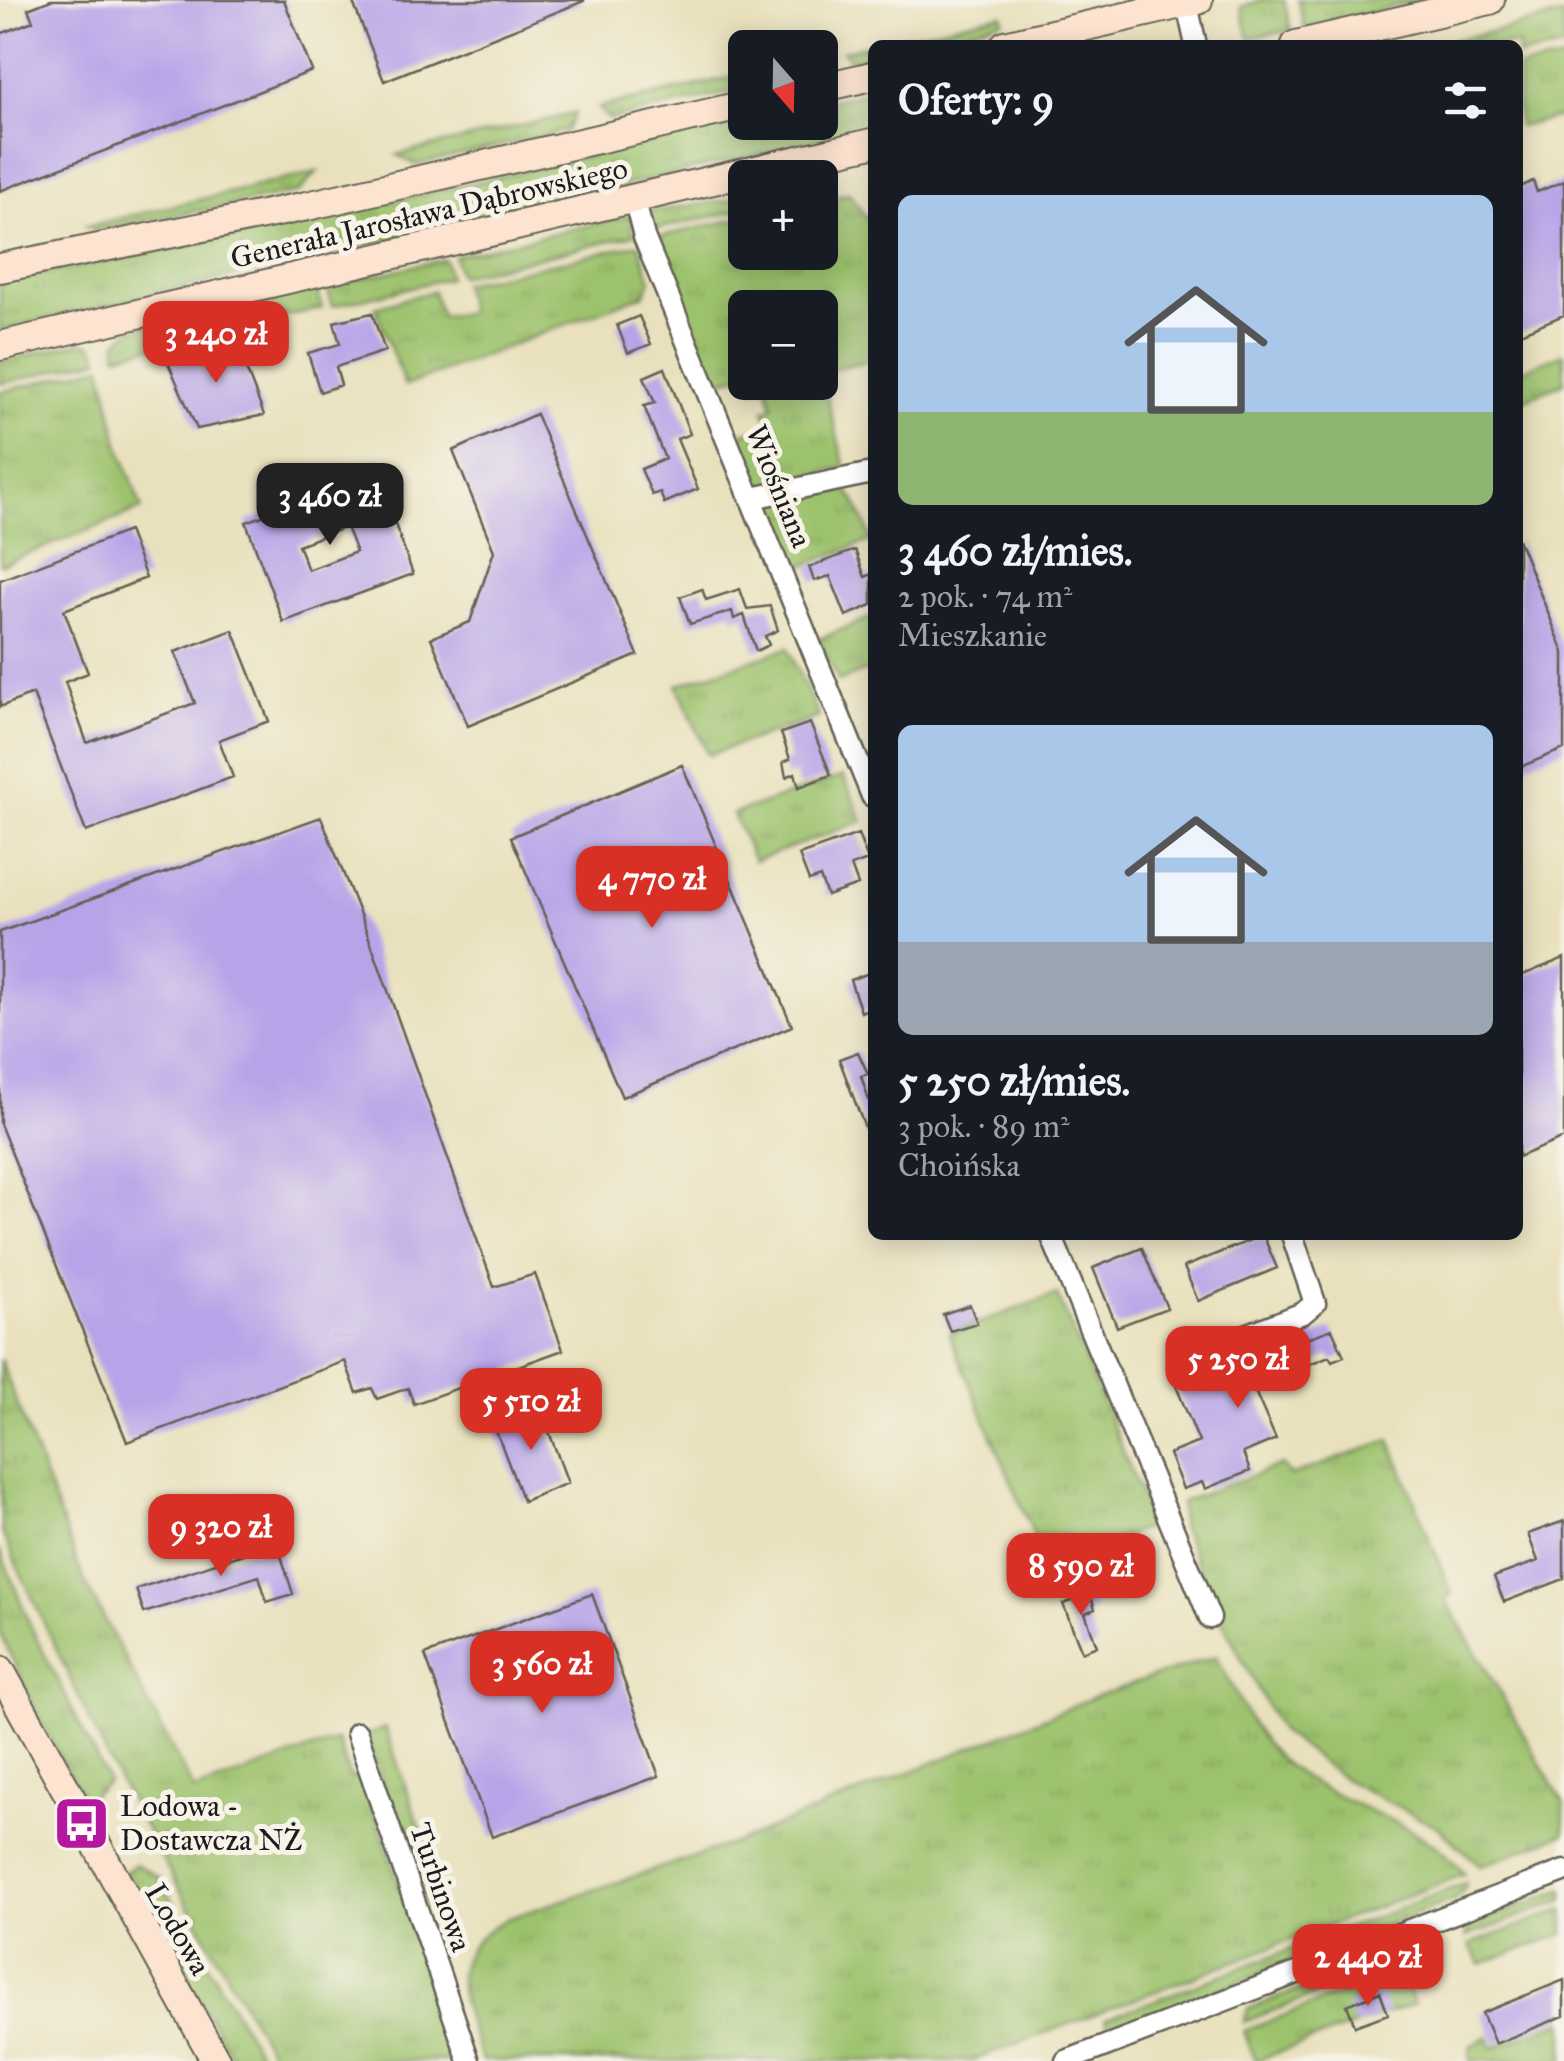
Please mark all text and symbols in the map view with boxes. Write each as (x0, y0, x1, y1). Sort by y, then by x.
north arrow (728, 30, 838, 140)
map controls (728, 30, 838, 400)
icon: filters (1438, 73, 1493, 128)
text: Oferty: 9 (898, 74, 1054, 126)
street label: Generała Jarosława Dąbrowskiego (227, 150, 631, 276)
button: + (728, 160, 838, 270)
icon: home (1106, 260, 1286, 440)
button: − (728, 290, 838, 400)
pin: 3 240 zł (113, 301, 319, 386)
text: 3 240 zł (165, 314, 267, 353)
street label: Wiośniana (738, 419, 820, 553)
pin: 3 460 zł (227, 463, 433, 548)
text: 3 460 zł (279, 476, 381, 515)
text: 3 460 zł/mies. (898, 525, 1133, 577)
text: 2 pok. · 74 m² (898, 577, 1072, 616)
text: Mieszkanie (898, 616, 1047, 655)
icon: home (1106, 790, 1286, 970)
pin: 4 770 zł (549, 846, 755, 931)
text: 4 770 zł (598, 859, 706, 898)
text: 5 250 zł/mies. (898, 1055, 1130, 1107)
text: 3 pok. · 89 m² (898, 1107, 1069, 1146)
text: Choińska (898, 1146, 1020, 1185)
pin: 5 250 zł (1135, 1326, 1341, 1411)
text: 5 250 zł (1187, 1339, 1289, 1378)
pin: 5 510 zł (428, 1368, 634, 1453)
text: 5 510 zł (482, 1381, 580, 1420)
pin: 9 320 zł (118, 1494, 324, 1579)
text: 9 320 zł (170, 1507, 272, 1546)
pin: 8 590 zł (978, 1533, 1184, 1618)
text: 8 590 zł (1029, 1546, 1133, 1585)
pin: 3 560 zł (439, 1631, 645, 1716)
text: 3 560 zł (492, 1644, 592, 1683)
place label: Lodowa - Dostawcza NŻ (120, 1788, 302, 1858)
bus stop icon: Lodowa - Dostawcza NŻ (51, 1793, 111, 1853)
street label: Turbinowa (402, 1818, 480, 1956)
street label: Lodowa (137, 1877, 219, 1982)
pin: 2 440 zł (1265, 1924, 1471, 2009)
text: 2 440 zł (1314, 1937, 1422, 1976)

